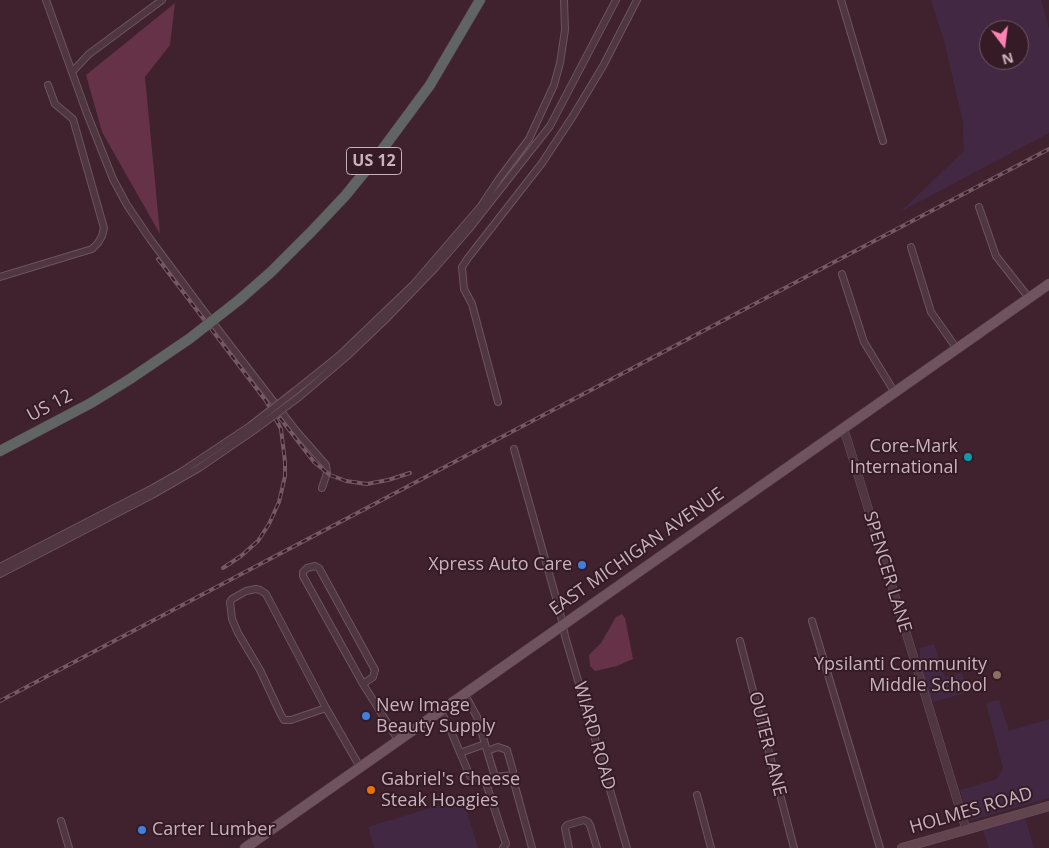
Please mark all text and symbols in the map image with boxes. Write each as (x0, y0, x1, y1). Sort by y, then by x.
north arrow (979, 20, 1029, 70)
text: N (1000, 48, 1016, 70)
road number: US 12 (346, 148, 402, 175)
street label: US 12 (24, 385, 76, 427)
place label: Core-Mark International (850, 436, 958, 478)
marker: Core-Mark International (962, 451, 974, 463)
street label: EAST MICHIGAN AVENUE (546, 483, 728, 621)
street label: SPENCER LANE (858, 509, 916, 635)
place label: Xpress Auto Care (428, 554, 572, 576)
marker: Xpress Auto Care (576, 559, 588, 571)
place label: Ypsilanti Community Middle School (814, 654, 987, 696)
marker: Ypsilanti Community Middle School (991, 669, 1003, 681)
street label: WIARD ROAD (568, 679, 620, 793)
street label: OUTER LANE (744, 689, 790, 799)
place label: New Image Beauty Supply (376, 695, 495, 738)
marker: New Image Beauty Supply (360, 710, 372, 722)
place label: Gabriel's Cheese Steak Hoagies (381, 769, 520, 812)
street label: HOLMES ROAD (907, 783, 1035, 839)
marker: Gabriel's Cheese Steak Hoagies (365, 784, 377, 796)
place label: Carter Lumber (152, 819, 275, 841)
marker: Carter Lumber (136, 824, 148, 836)

